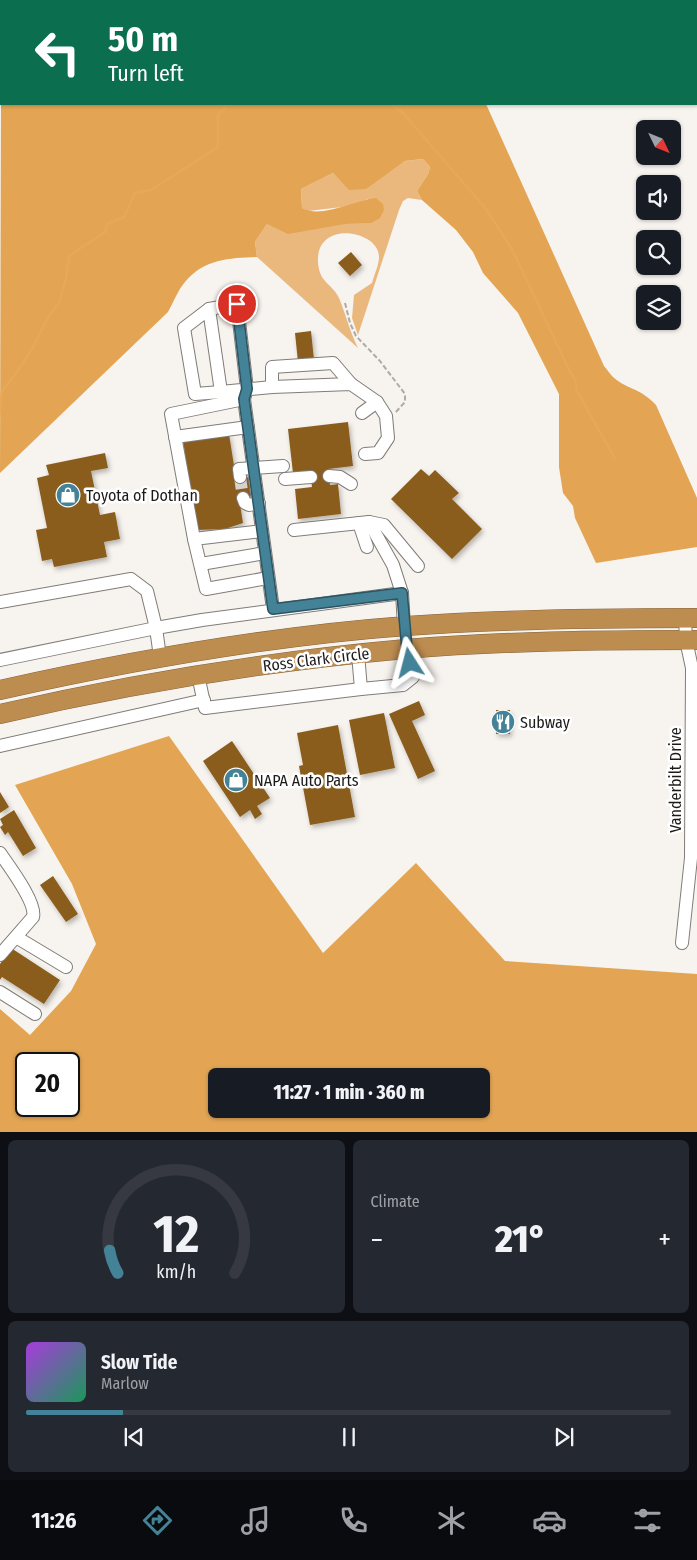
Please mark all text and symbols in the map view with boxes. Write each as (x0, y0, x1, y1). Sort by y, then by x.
text: 50 m (108, 18, 178, 60)
icon: left (25, 20, 90, 85)
text: Turn left (108, 60, 184, 87)
north arrow (636, 120, 681, 165)
map controls (636, 120, 681, 330)
button: sound (636, 175, 681, 220)
button: search (636, 230, 681, 275)
pin (216, 283, 258, 325)
button: layers (636, 285, 681, 330)
icon: arrive (223, 290, 251, 318)
shop icon: Toyota of Dothan (55, 482, 81, 508)
place label: Toyota of Dothan (86, 486, 198, 505)
position arrow (383, 636, 435, 688)
street label: Ross Clark Circle (262, 644, 370, 675)
restaurant icon: Subway (490, 709, 516, 735)
place label: Subway (520, 713, 571, 732)
street label: Vanderbilt Drive (666, 727, 685, 833)
shop icon: NAPA Auto Parts (223, 767, 249, 793)
place label: NAPA Auto Parts (254, 771, 359, 790)
speed limit sign: 20 (15, 1052, 80, 1117)
text: 11:27 · 1 min · 360 m (274, 1081, 424, 1104)
text: Climate (371, 1192, 420, 1211)
text: 12 (153, 1203, 199, 1266)
text: 21° (495, 1216, 546, 1262)
text: − (371, 1223, 383, 1256)
text: + (658, 1223, 671, 1256)
text: km/h (156, 1261, 196, 1283)
text: Slow Tide (101, 1351, 177, 1374)
text: Marlow (101, 1374, 149, 1393)
icon: previous (120, 1423, 148, 1451)
icon: pause (335, 1423, 363, 1451)
icon: next (550, 1423, 578, 1451)
icon: directions (140, 1503, 175, 1538)
icon: music (238, 1503, 273, 1538)
icon: phone (336, 1503, 371, 1538)
icon: climate (434, 1503, 469, 1538)
icon: car (532, 1503, 567, 1538)
icon: filters (630, 1503, 665, 1538)
text: 11:26 (32, 1507, 77, 1534)

